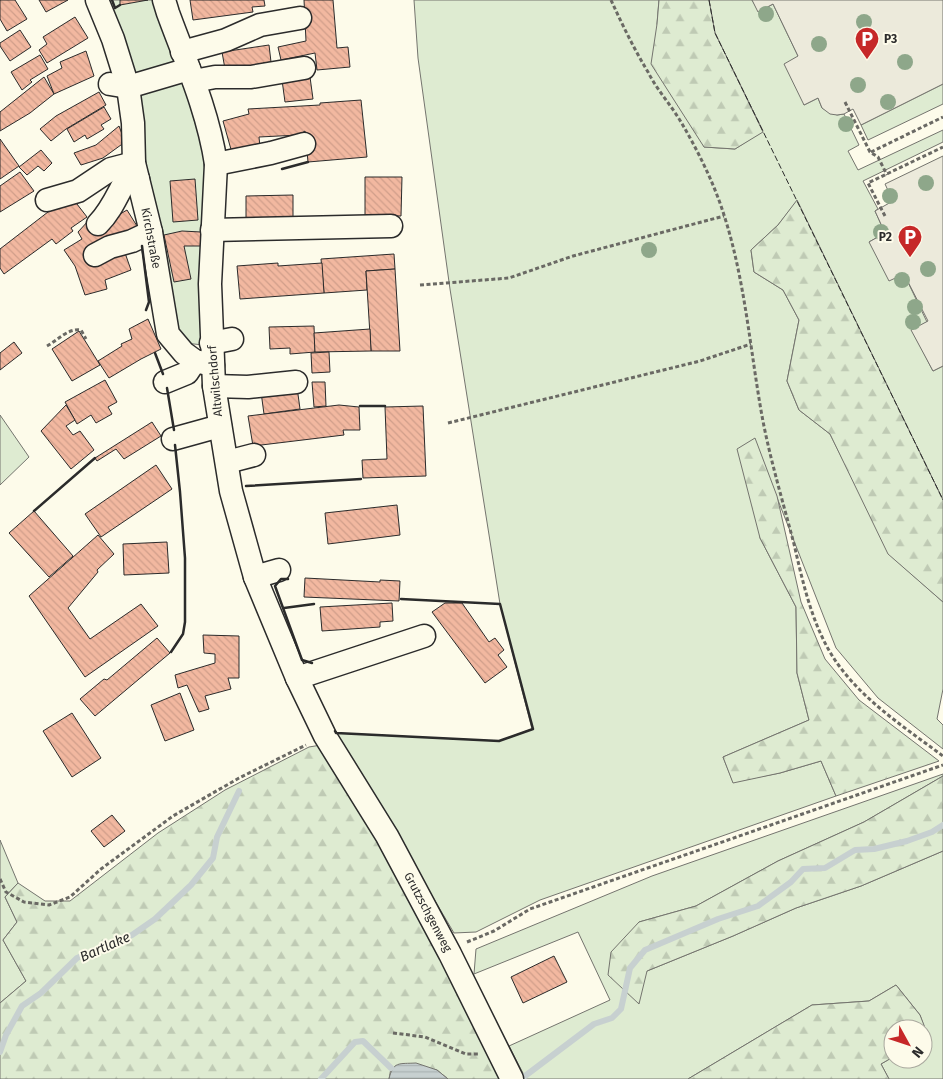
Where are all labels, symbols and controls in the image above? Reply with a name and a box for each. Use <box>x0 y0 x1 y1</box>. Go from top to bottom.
parking icon: P3 <box>854 26 880 60</box>
place label: P3 <box>884 32 897 46</box>
street label: Kirchstraße <box>138 206 164 270</box>
parking icon: P2 <box>897 224 923 258</box>
place label: P2 <box>879 230 892 244</box>
street label: Altwilschdorf <box>205 344 225 417</box>
street label: Grutzschgenweg <box>401 870 455 955</box>
water label: Bartlake <box>77 928 133 966</box>
north arrow <box>883 1019 933 1069</box>
text: N <box>908 1043 927 1061</box>

